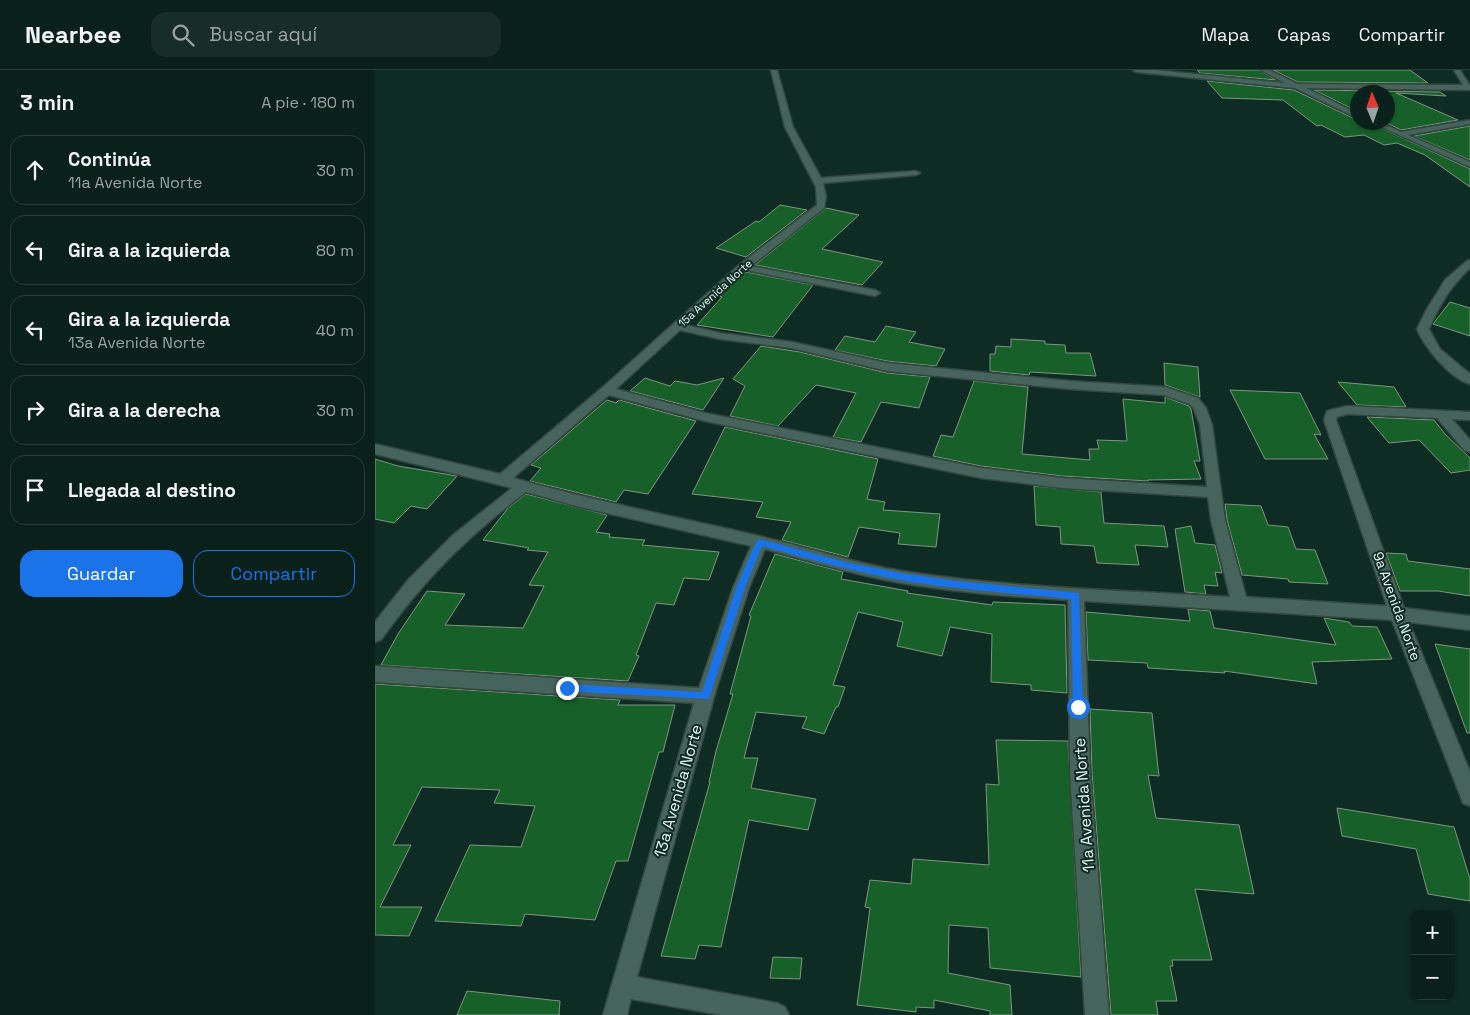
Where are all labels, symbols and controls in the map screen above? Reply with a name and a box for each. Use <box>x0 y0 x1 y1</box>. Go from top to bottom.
search box <box>151 12 501 57</box>
text: Nearbee <box>25 19 121 50</box>
icon: search <box>169 21 197 49</box>
text: Buscar aquí <box>209 22 317 47</box>
text: Mapa <box>1201 23 1249 46</box>
text: Capas <box>1277 23 1331 46</box>
text: Compartir <box>1359 23 1445 46</box>
north arrow <box>1350 85 1395 130</box>
text: 3 min <box>20 89 75 116</box>
text: A pie · 180 m <box>261 92 355 113</box>
text: Continúa <box>68 147 151 172</box>
icon: ahead <box>21 156 49 184</box>
text: 30 m <box>316 160 354 181</box>
text: 11a Avenida Norte <box>68 172 202 193</box>
icon: left <box>21 236 49 264</box>
text: Gira a la izquierda <box>68 238 230 263</box>
text: 80 m <box>316 240 354 261</box>
street label: 15a Avenida Norte <box>675 256 755 330</box>
text: Gira a la izquierda <box>68 307 230 332</box>
icon: left <box>21 316 49 344</box>
text: 40 m <box>316 320 354 341</box>
text: 13a Avenida Norte <box>68 332 205 353</box>
icon: right <box>21 396 49 424</box>
text: Gira a la derecha <box>68 398 220 423</box>
text: 30 m <box>316 400 354 421</box>
icon: arrive <box>21 476 49 504</box>
text: Llegada al destino <box>68 478 236 503</box>
street label: 9a Avenida Norte <box>1369 549 1425 663</box>
button: Guardar <box>20 550 183 597</box>
button: Compartir <box>193 550 355 597</box>
route end <box>556 677 579 700</box>
route start <box>1067 696 1090 719</box>
street label: 13a Avenida Norte <box>649 722 707 860</box>
street label: 11a Avenida Norte <box>1069 737 1099 873</box>
map controls <box>1410 910 1455 1000</box>
button: + <box>1410 910 1455 955</box>
button: − <box>1410 955 1455 1000</box>

